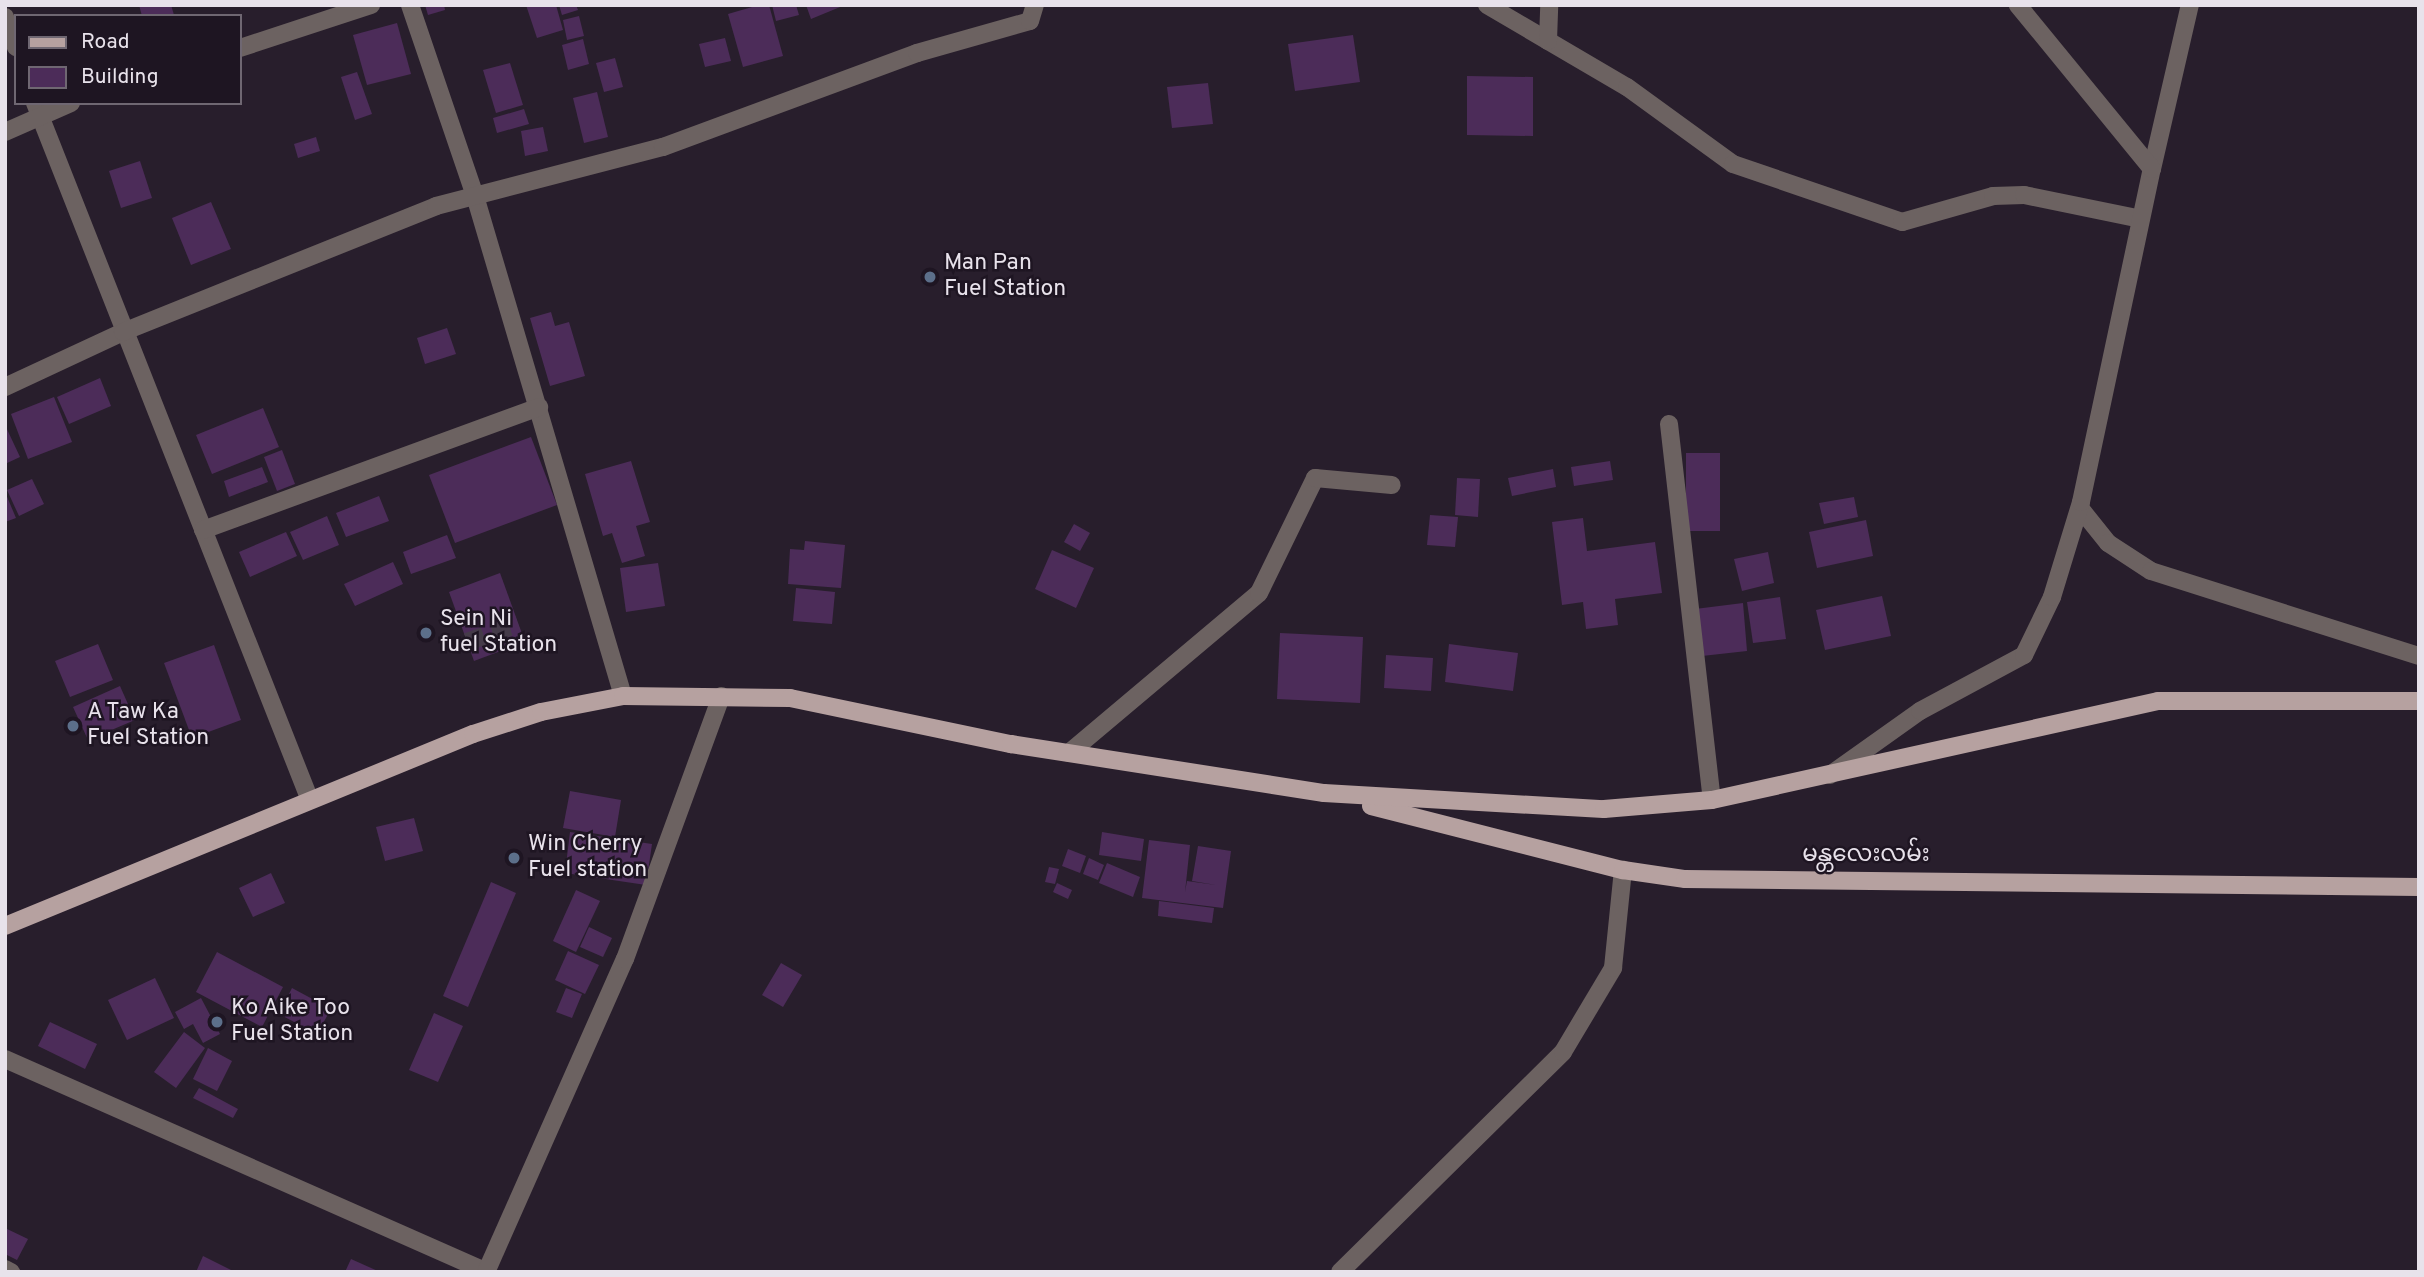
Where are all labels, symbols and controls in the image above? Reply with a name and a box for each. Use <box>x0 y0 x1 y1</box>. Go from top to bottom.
legend <box>14 14 242 105</box>
text: Road <box>81 29 130 56</box>
text: Building <box>81 64 159 91</box>
place label: Man Pan Fuel Station <box>944 250 1066 304</box>
marker: Man Pan Fuel Station <box>922 269 938 285</box>
place label: Sein Ni fuel Station <box>440 606 557 660</box>
marker: Sein Ni fuel Station <box>418 625 434 641</box>
place label: A Taw Ka Fuel Station <box>87 699 209 753</box>
marker: A Taw Ka Fuel Station <box>65 718 81 734</box>
place label: Win Cherry Fuel station <box>528 831 647 885</box>
street label: မန္တလေးလမ်း <box>1802 842 1930 870</box>
marker: Win Cherry Fuel station <box>506 850 522 866</box>
place label: Ko Aike Too Fuel Station <box>231 995 353 1049</box>
marker: Ko Aike Too Fuel Station <box>209 1014 225 1030</box>

